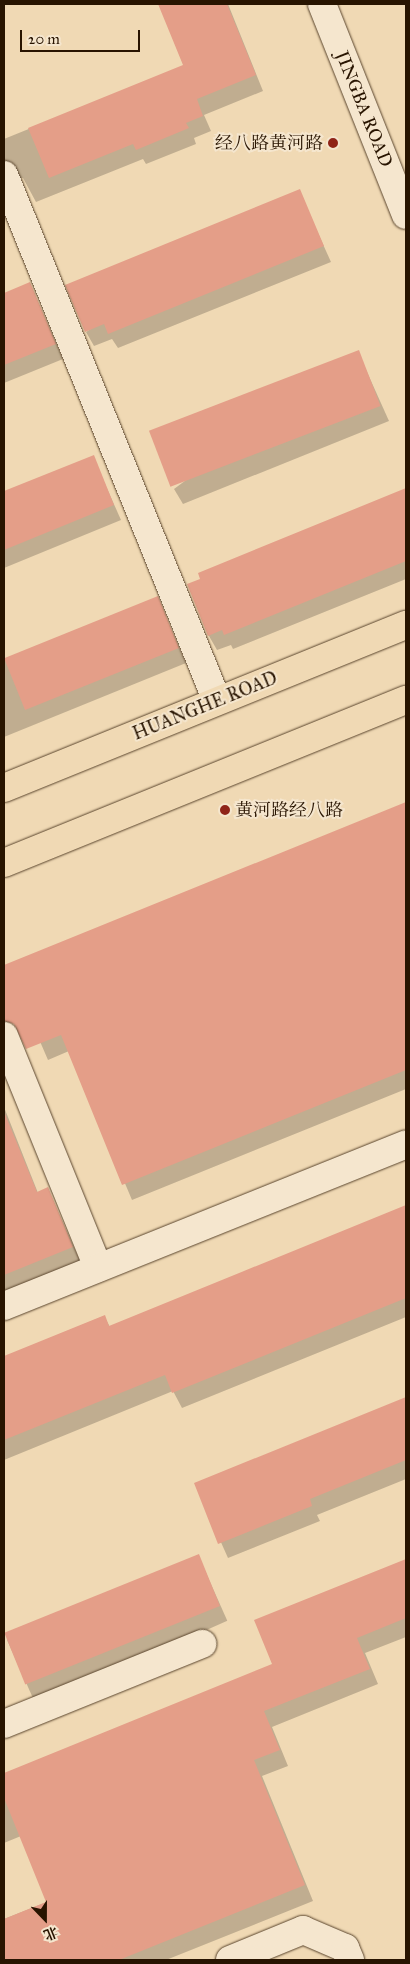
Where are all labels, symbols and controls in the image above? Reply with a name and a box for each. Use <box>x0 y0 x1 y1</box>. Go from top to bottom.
scale bar <box>22 20 142 52</box>
text: 20 m <box>28 30 60 48</box>
street label: JINGBA ROAD <box>331 48 397 170</box>
place label: 经八路黄河路 <box>215 132 323 154</box>
marker: 经八路黄河路 <box>327 137 339 149</box>
street label: HUANGHE ROAD <box>130 667 280 745</box>
place label: 黄河路经八路 <box>235 799 343 821</box>
marker: 黄河路经八路 <box>219 804 231 816</box>
north arrow <box>20 1894 70 1944</box>
text: 北 <box>41 1923 60 1944</box>

